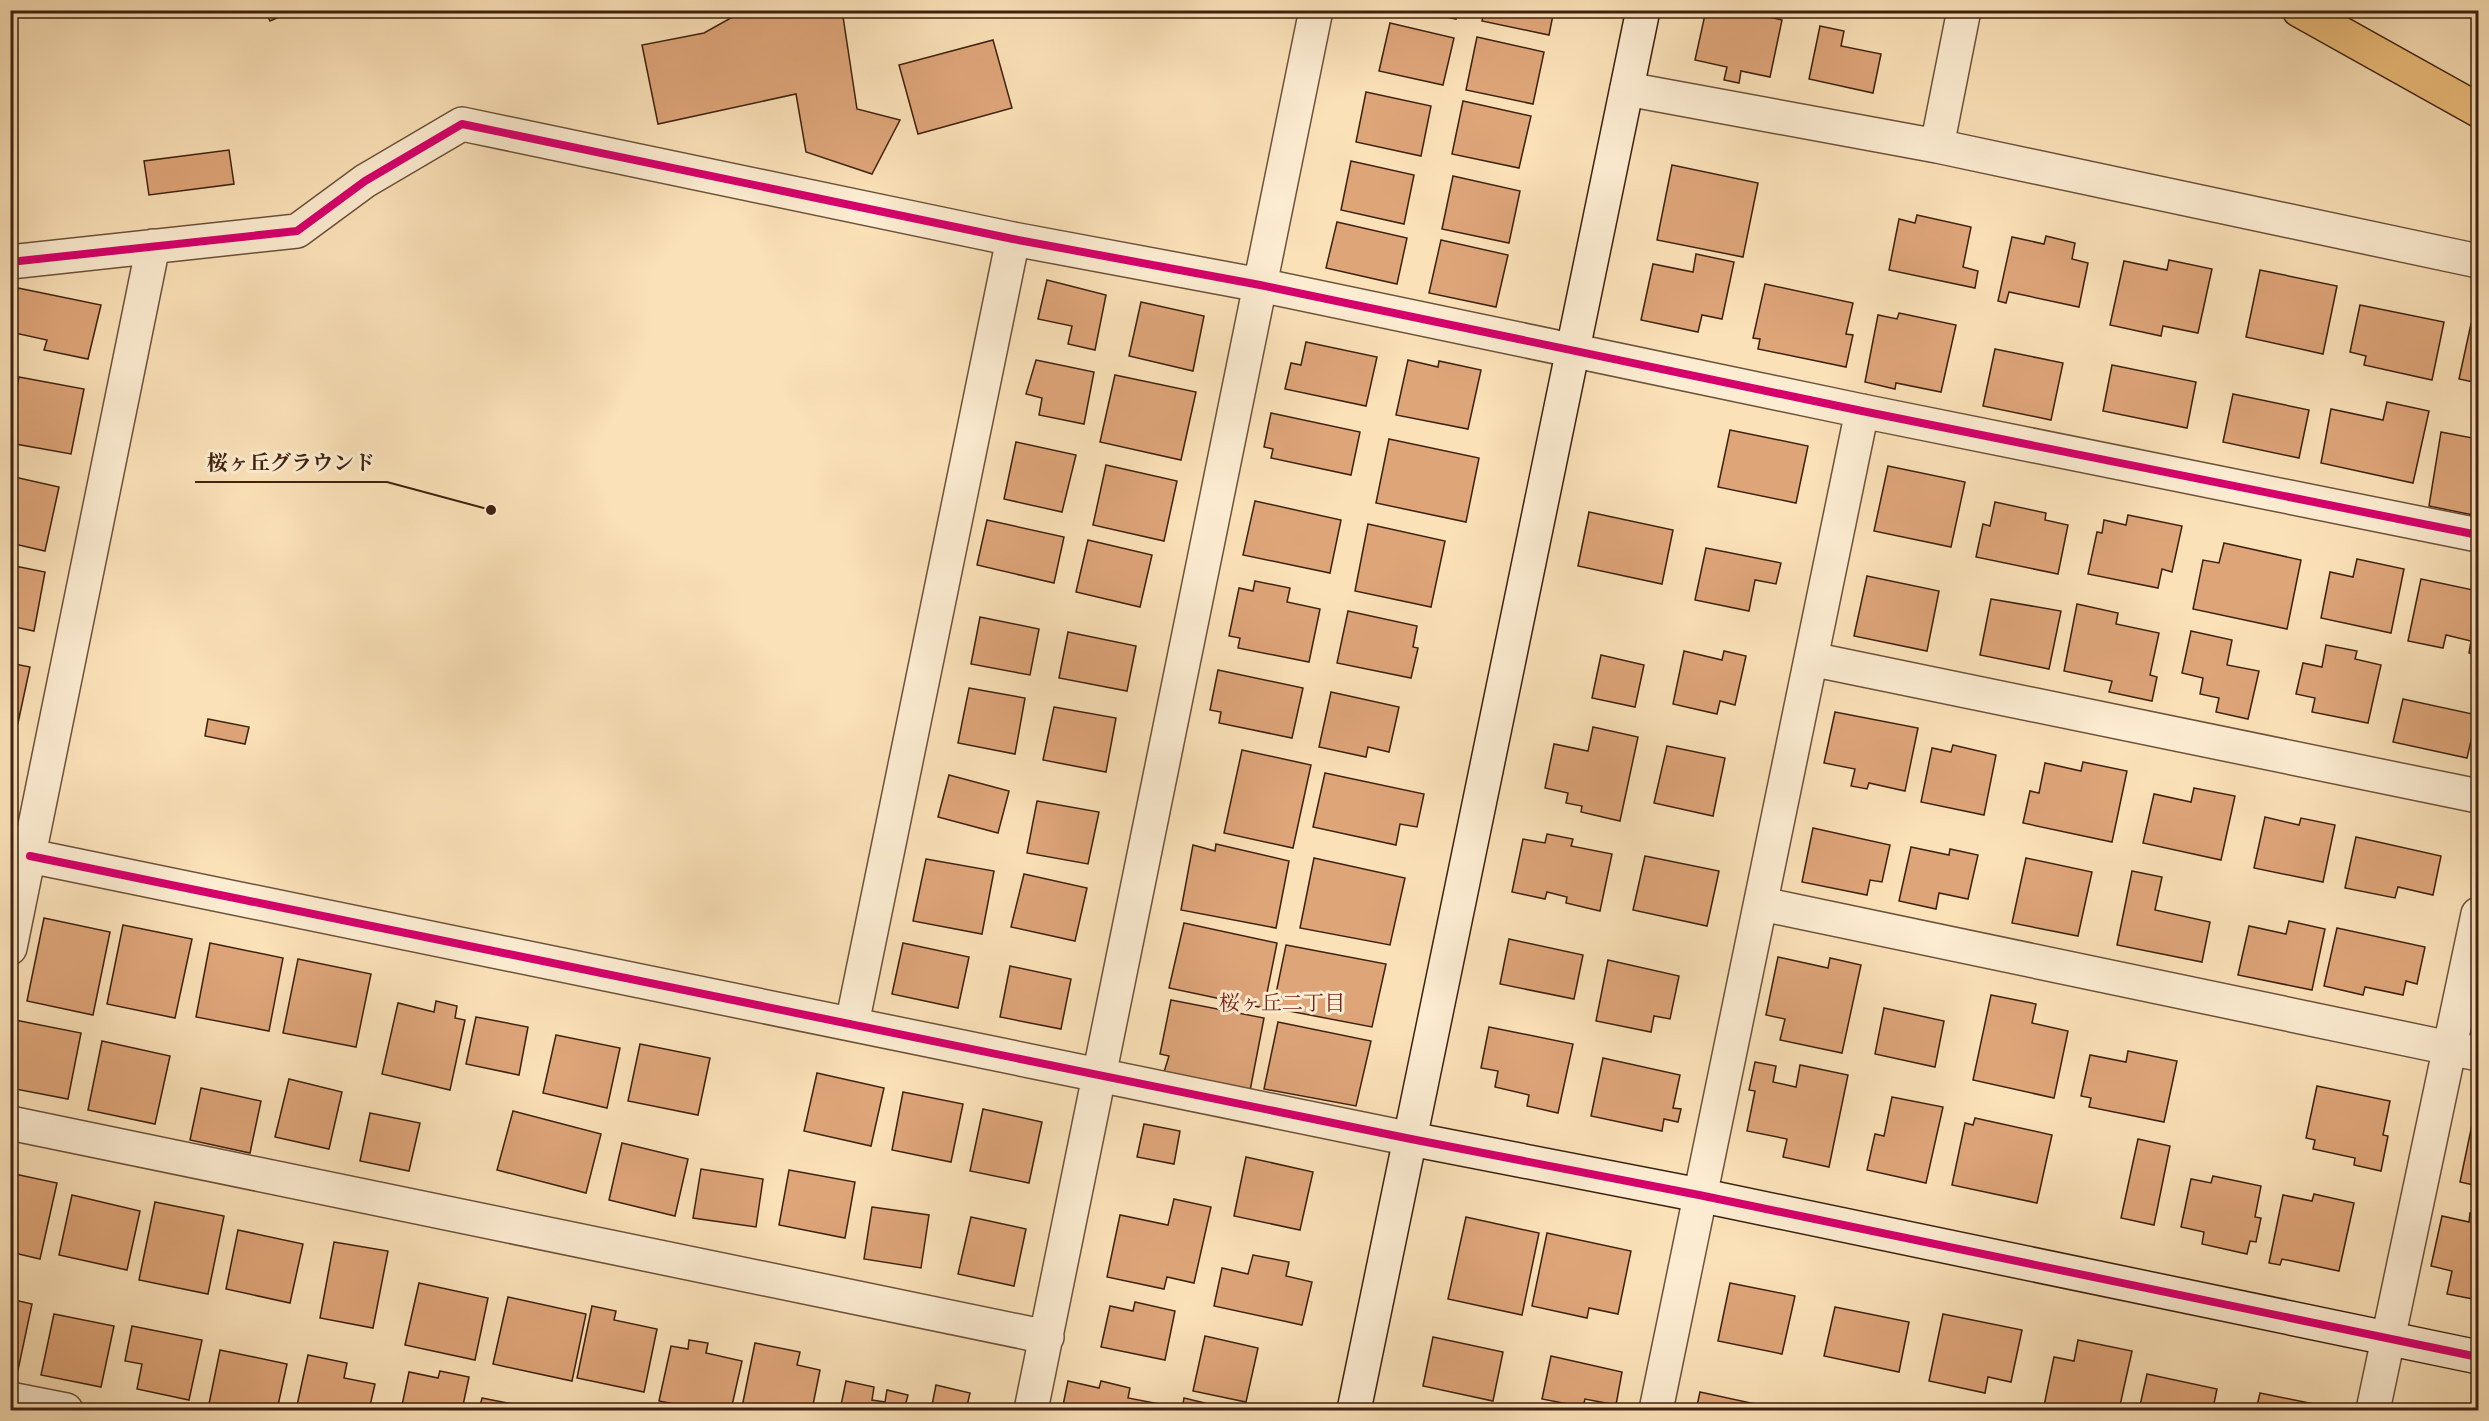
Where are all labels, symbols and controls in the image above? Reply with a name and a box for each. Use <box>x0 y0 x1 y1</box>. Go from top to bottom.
callout: 桜ヶ丘グラウンド <box>195 443 387 482</box>
text: 桜ヶ丘グラウンド <box>207 451 375 475</box>
district label: 桜ヶ丘二丁目 <box>1219 991 1345 1015</box>

